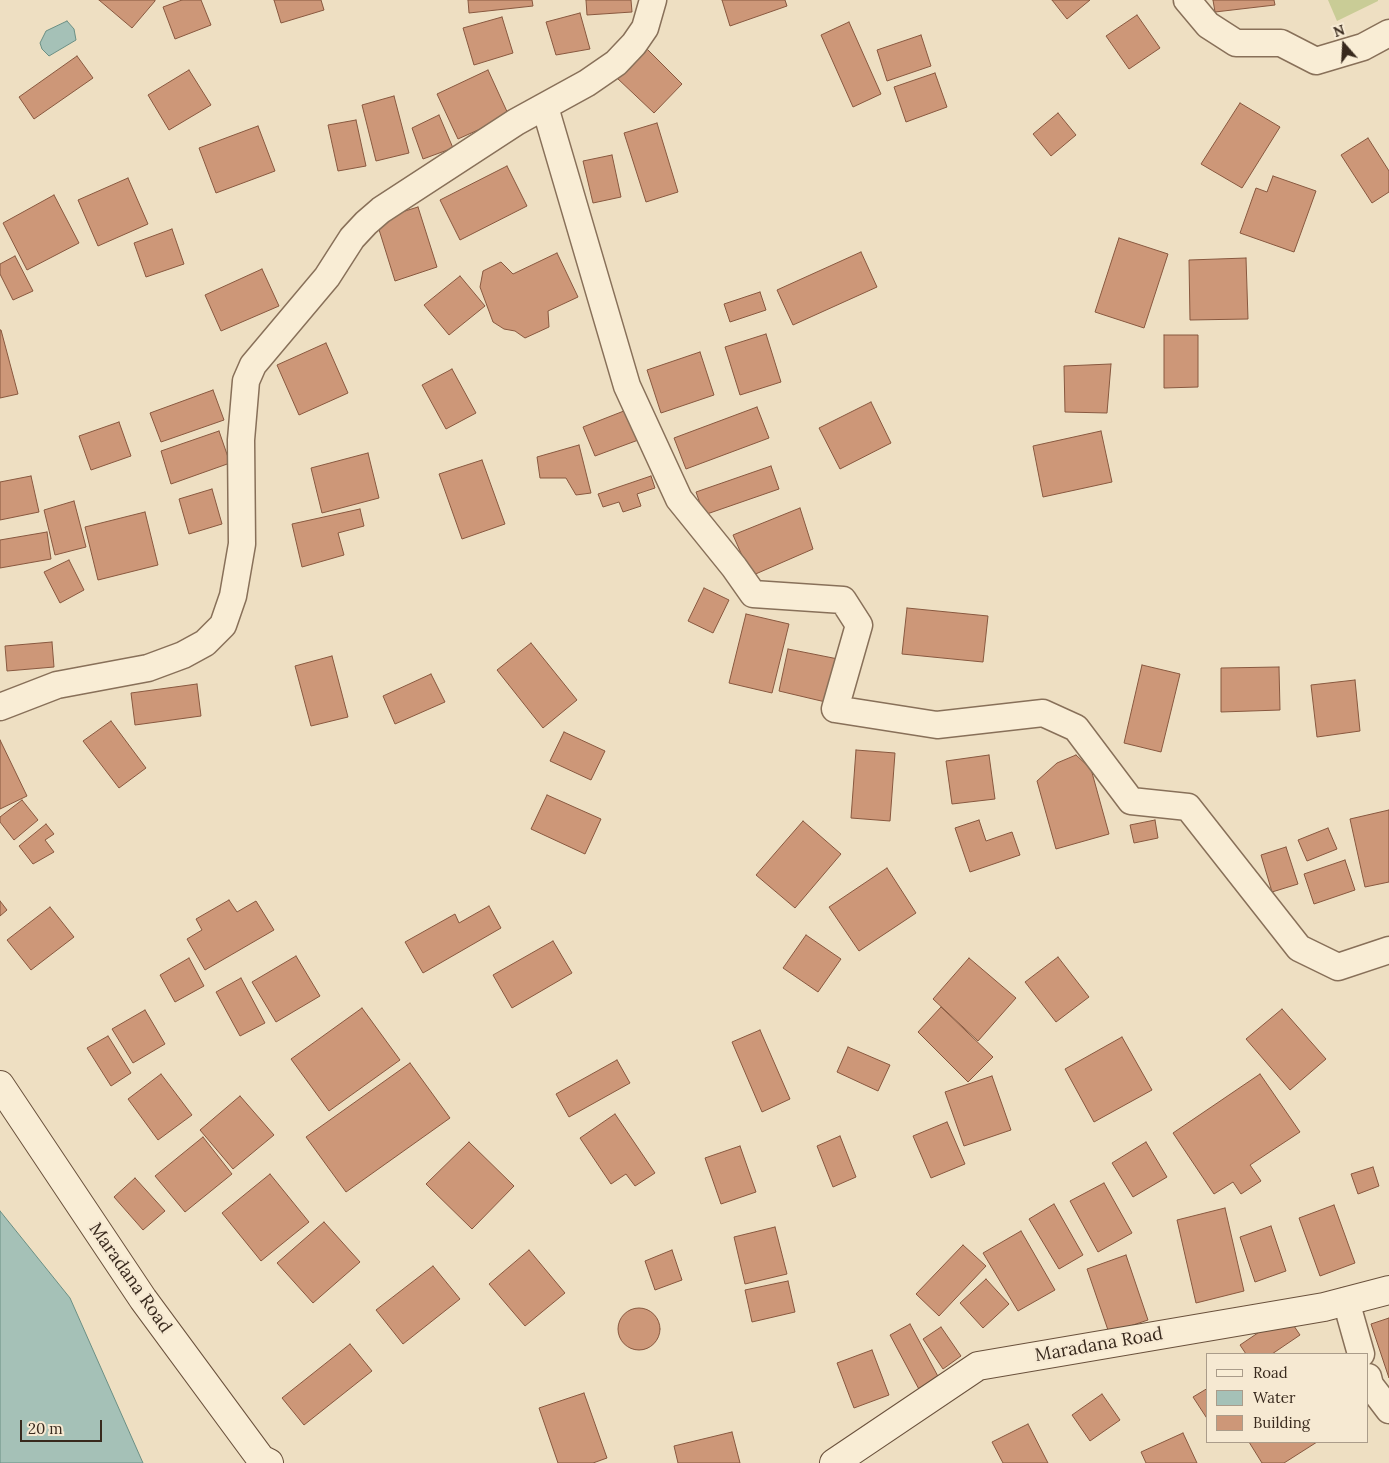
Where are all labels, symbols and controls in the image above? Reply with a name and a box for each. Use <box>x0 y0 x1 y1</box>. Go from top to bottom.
north arrow <box>1319 20 1369 70</box>
text: N <box>1331 21 1347 41</box>
street label: Maradana Road <box>84 1219 176 1337</box>
street label: Maradana Road <box>1033 1323 1165 1367</box>
legend <box>1206 1353 1369 1443</box>
text: Road <box>1253 1363 1288 1382</box>
text: Water <box>1253 1388 1295 1407</box>
scale bar <box>22 1410 105 1442</box>
text: Building <box>1253 1413 1310 1432</box>
text: 20 m <box>28 1419 63 1438</box>

